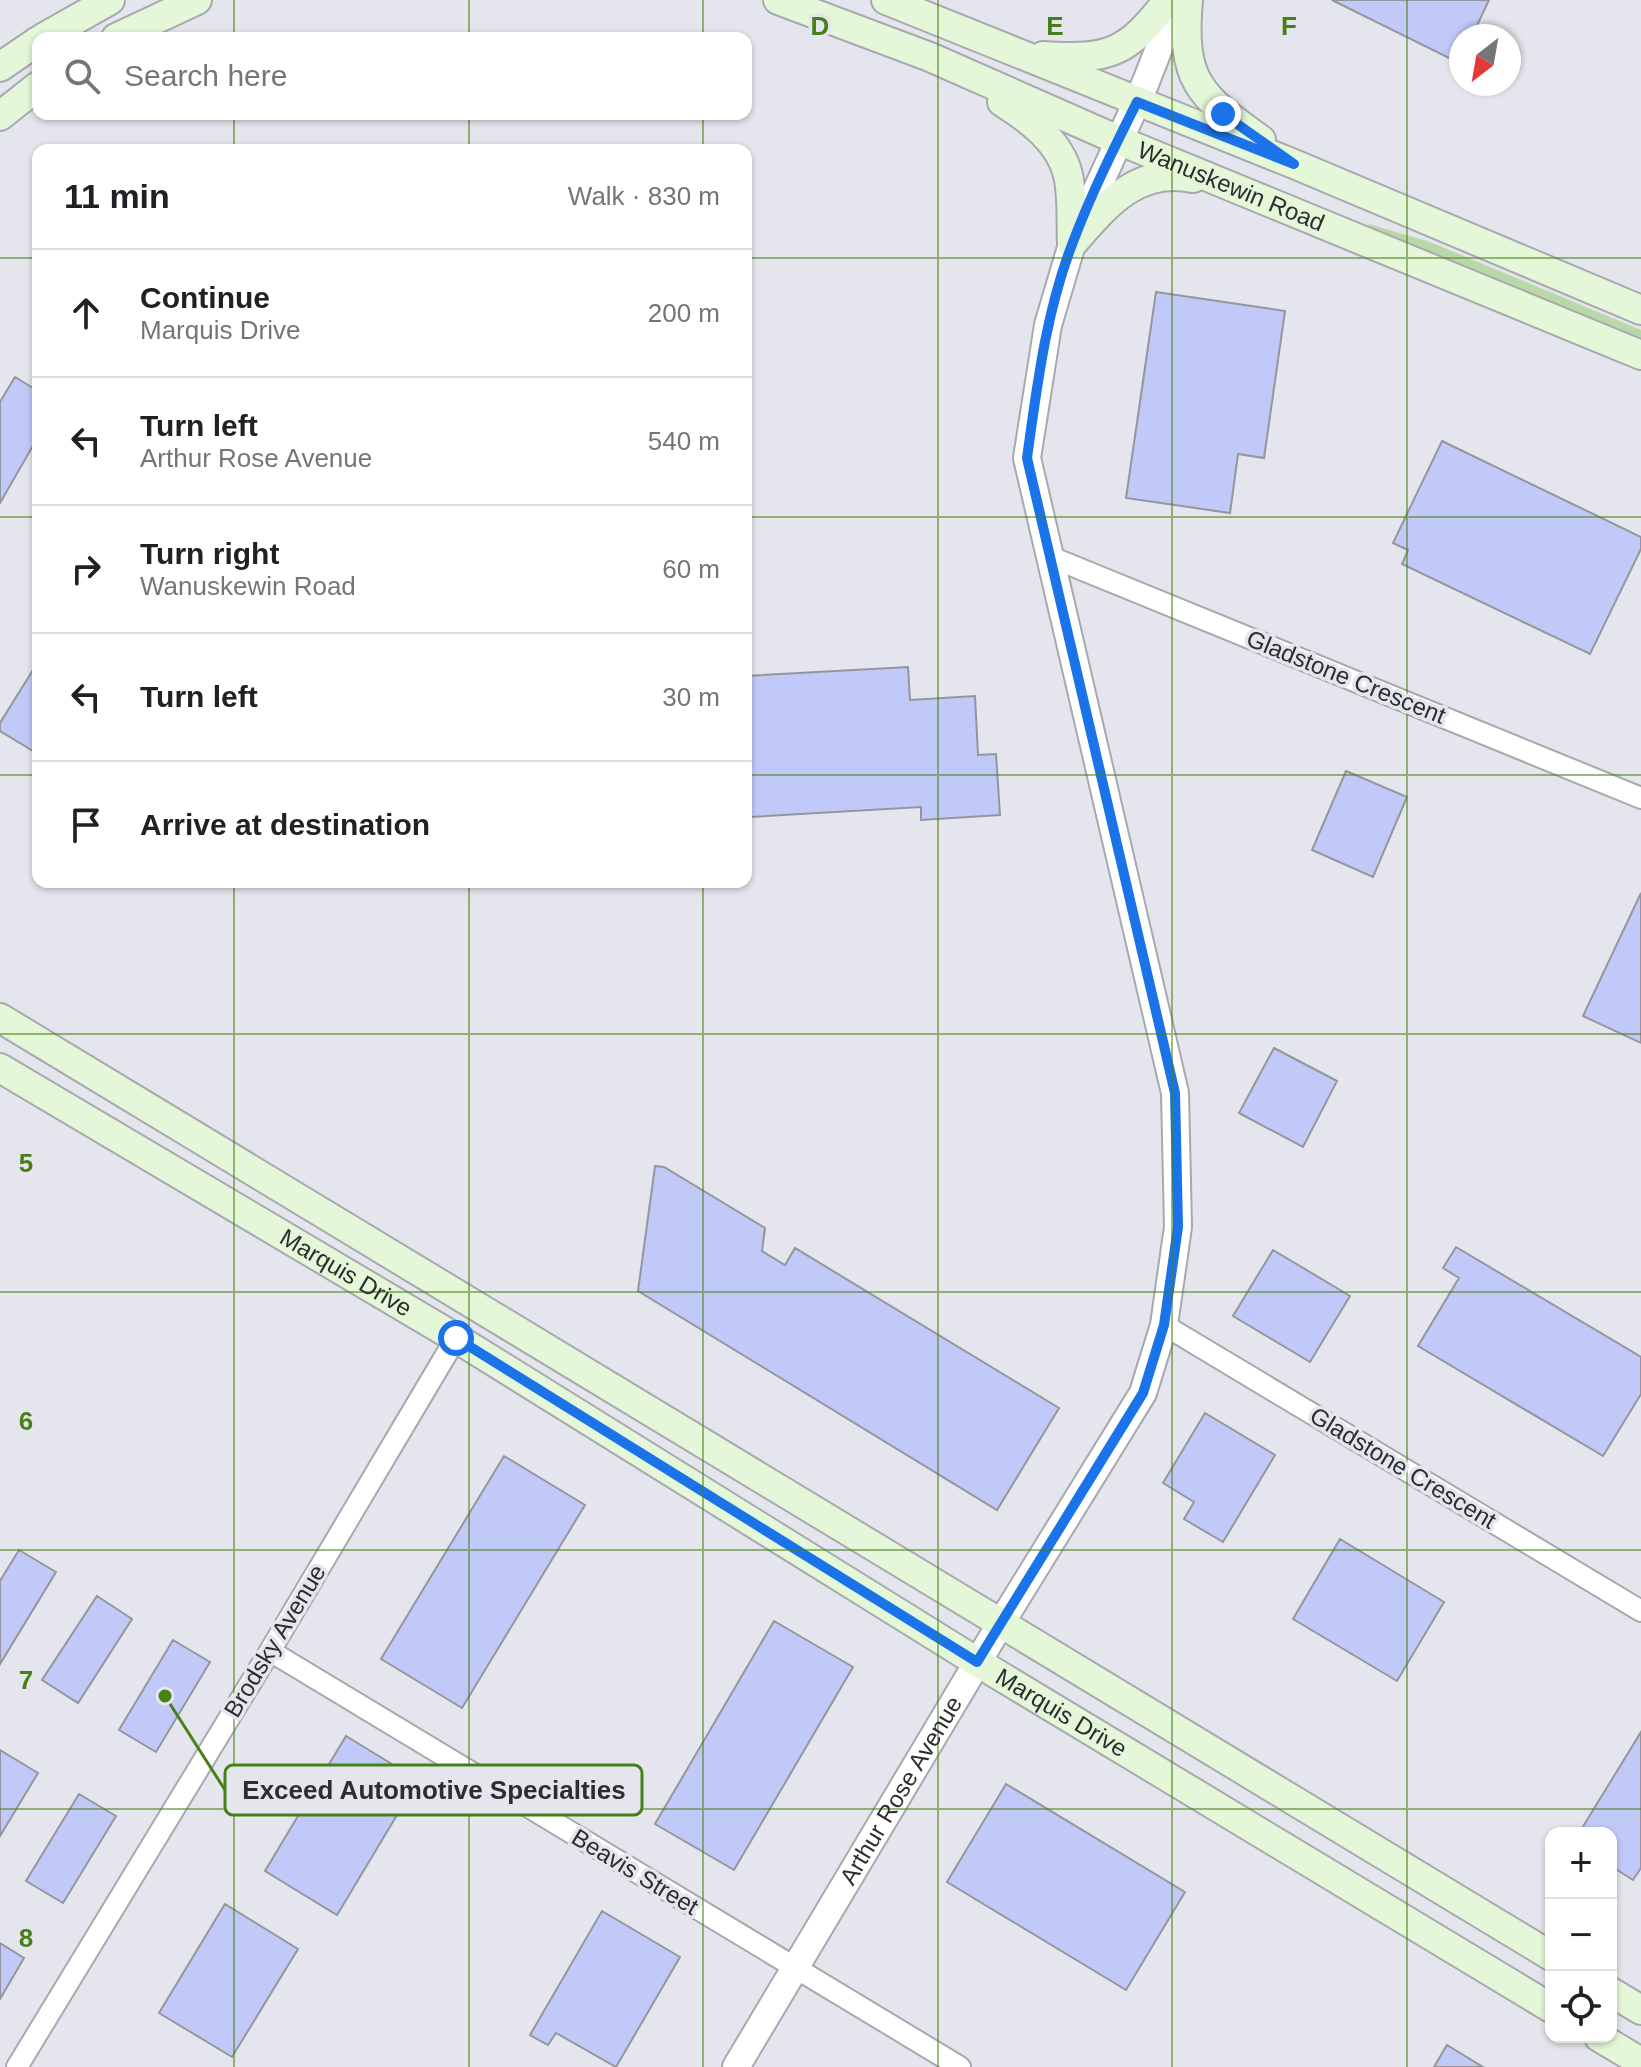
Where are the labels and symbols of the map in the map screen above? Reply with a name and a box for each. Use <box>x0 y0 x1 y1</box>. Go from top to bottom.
text: D <box>811 11 829 41</box>
text: E <box>1046 11 1064 41</box>
text: F <box>1281 11 1297 41</box>
north arrow <box>1449 24 1521 96</box>
route end <box>1205 96 1241 132</box>
street label: Wanuskewin Road <box>1134 136 1328 236</box>
street label: Gladstone Crescent <box>1243 624 1450 729</box>
text: 5 <box>19 1148 33 1178</box>
street label: Marquis Drive <box>276 1223 417 1322</box>
route start <box>438 1320 474 1356</box>
street label: Gladstone Crescent <box>1305 1401 1501 1534</box>
text: 6 <box>19 1406 33 1436</box>
street label: Brodsky Avenue <box>218 1560 331 1722</box>
street label: Marquis Drive <box>991 1663 1132 1762</box>
text: 7 <box>19 1665 33 1695</box>
street label: Arthur Rose Avenue <box>834 1691 967 1889</box>
callout: Exceed Automotive Specialties <box>225 1765 642 1815</box>
text: Exceed Automotive Specialties <box>242 1775 626 1805</box>
street label: Beavis Street <box>567 1823 704 1920</box>
text: 8 <box>19 1923 33 1953</box>

